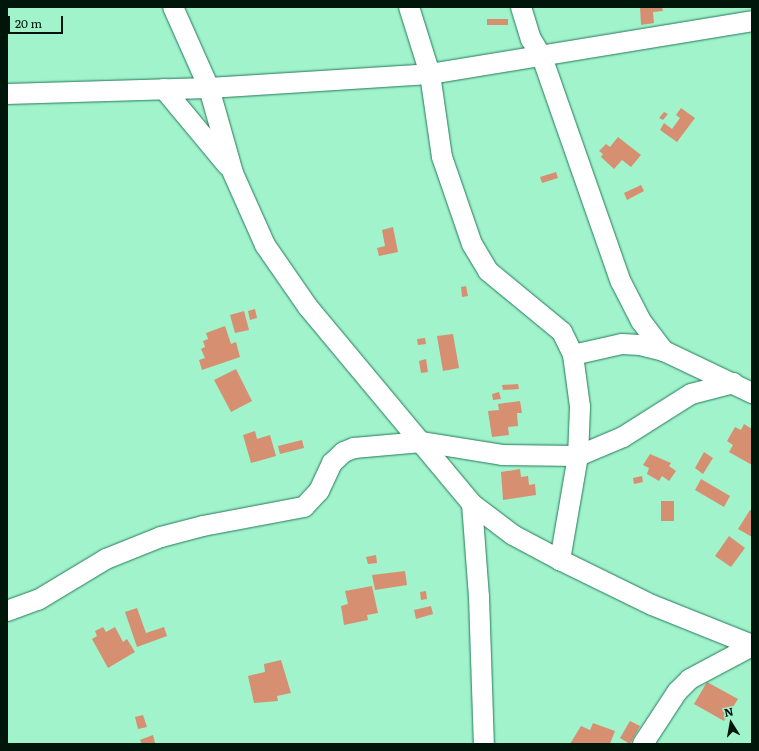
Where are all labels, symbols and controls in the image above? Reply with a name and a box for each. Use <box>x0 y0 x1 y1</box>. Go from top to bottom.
scale bar <box>10 8 65 34</box>
text: 20 m <box>15 14 42 32</box>
text: N <box>723 702 735 720</box>
north arrow <box>711 703 751 743</box>

